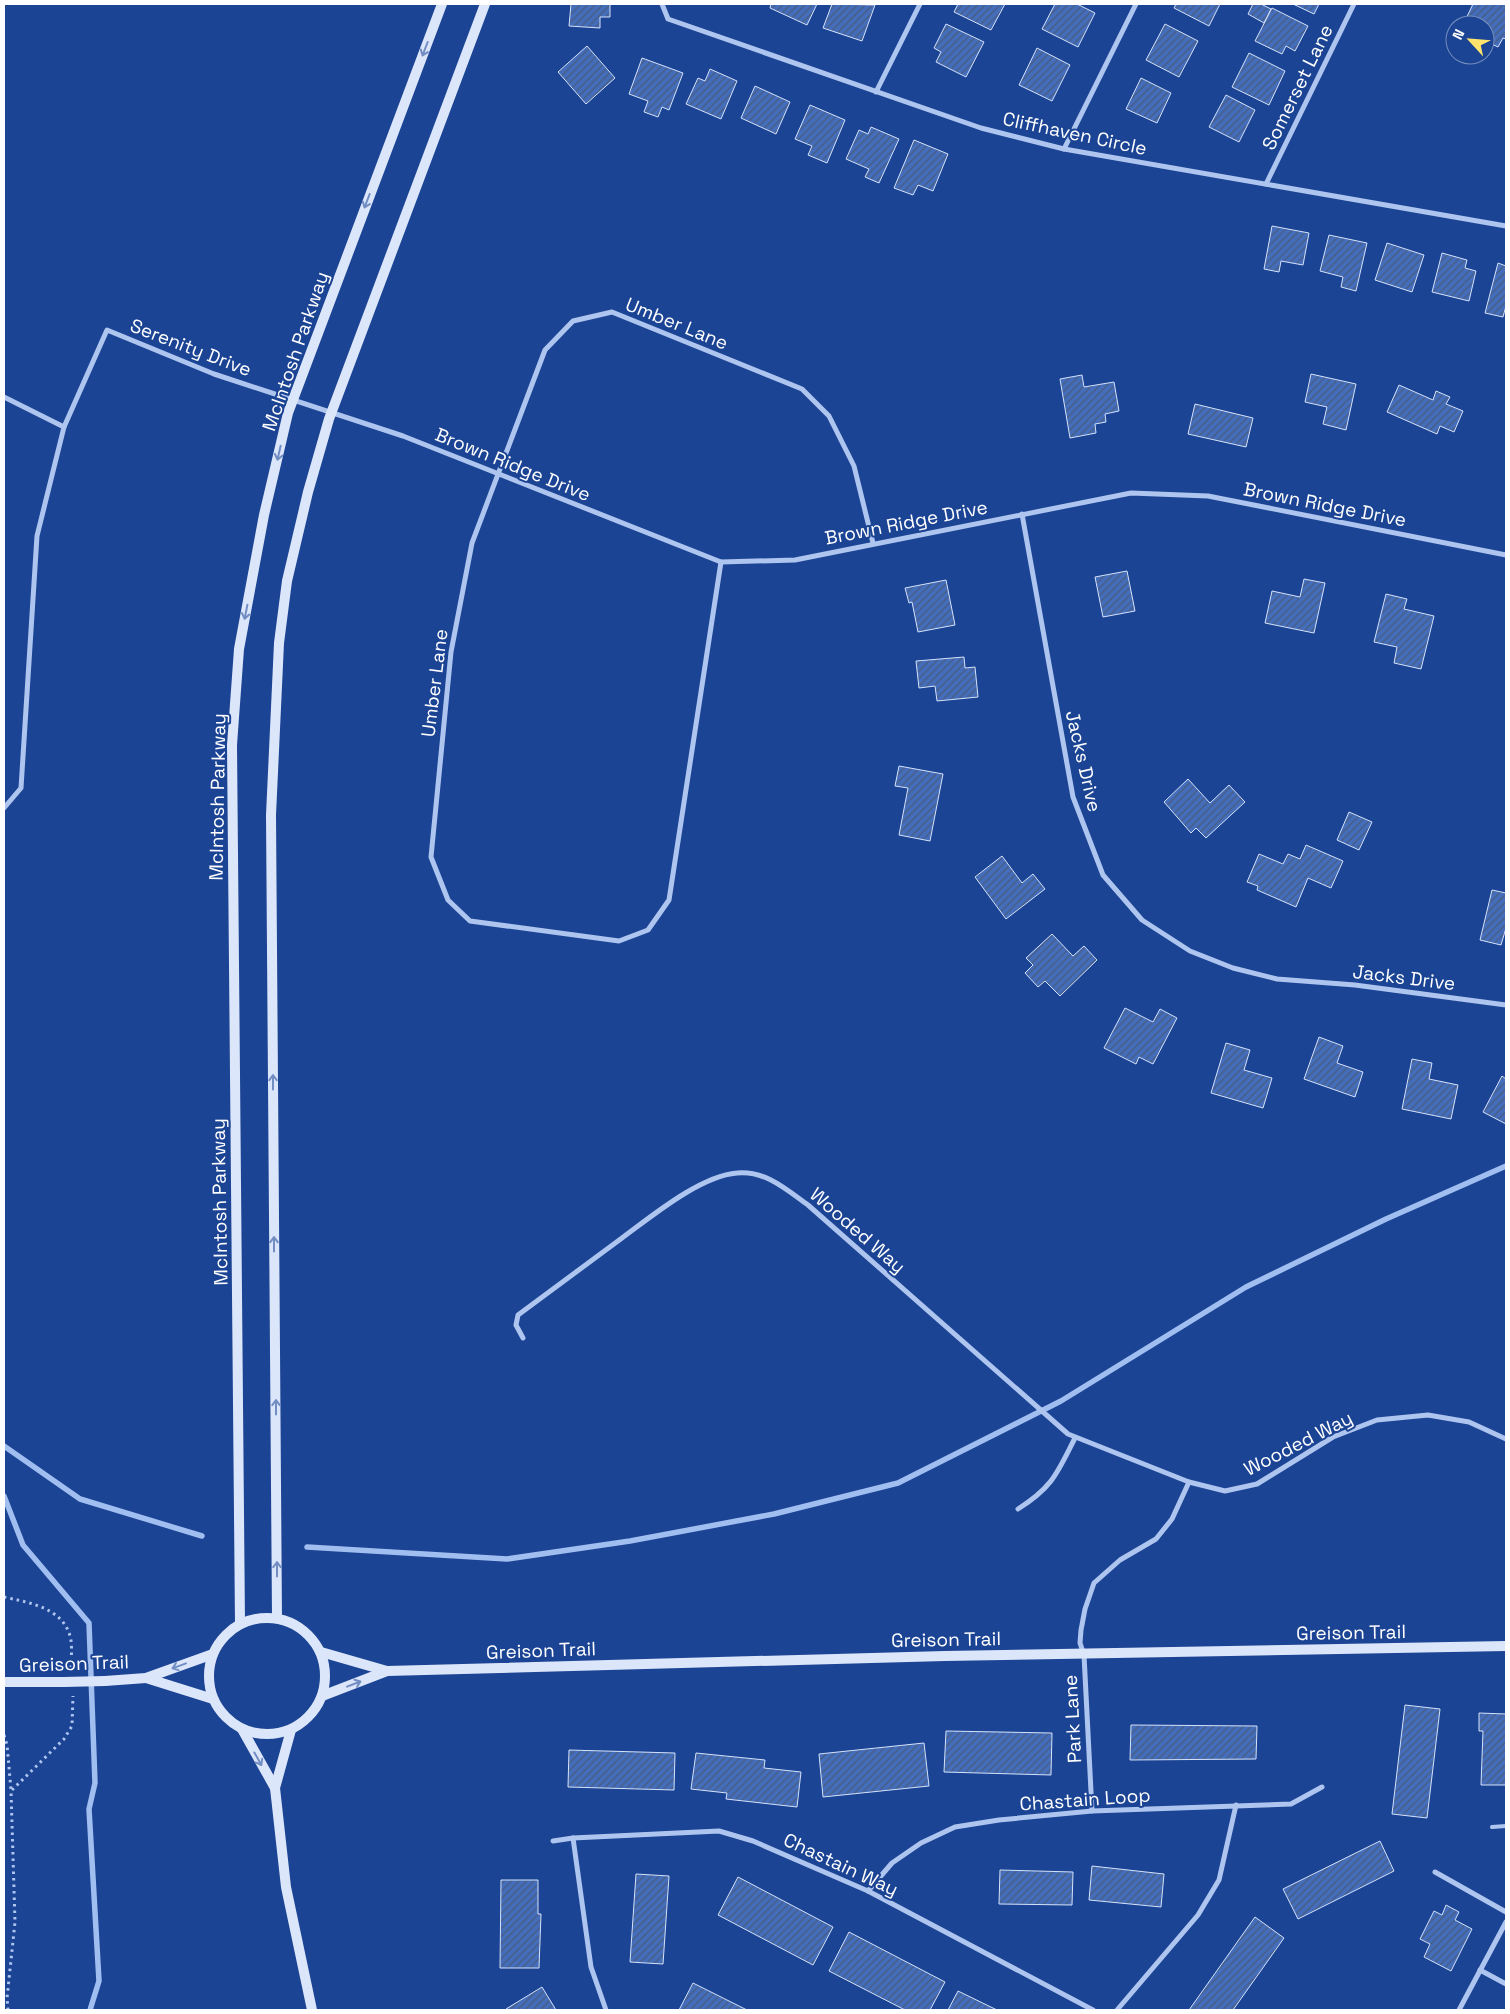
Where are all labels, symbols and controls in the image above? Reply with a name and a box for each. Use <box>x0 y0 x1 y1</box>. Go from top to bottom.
north arrow <box>1445 15 1495 65</box>
street label: Somerset Lane <box>1256 20 1339 154</box>
text: N <box>1448 26 1468 42</box>
one-way arrow <box>420 41 429 56</box>
street label: Cliffhaven Circle <box>1001 106 1149 161</box>
one-way arrow <box>362 193 371 208</box>
street label: McIntosh Parkway <box>256 268 335 434</box>
street label: Umber Lane <box>622 292 732 355</box>
street label: Serenity Drive <box>127 313 255 382</box>
street label: Brown Ridge Drive <box>431 422 594 507</box>
one-way arrow <box>274 445 283 461</box>
street label: Brown Ridge Drive <box>1241 476 1408 533</box>
street label: Brown Ridge Drive <box>823 494 990 551</box>
one-way arrow <box>241 604 250 620</box>
street label: Umber Lane <box>415 628 454 739</box>
street label: Jacks Drive <box>1060 708 1107 814</box>
street label: McIntosh Parkway <box>204 713 231 881</box>
street label: Jacks Drive <box>1351 959 1457 996</box>
one-way arrow <box>268 1074 278 1090</box>
street label: McIntosh Parkway <box>206 1118 233 1286</box>
street label: Wooded Way <box>805 1182 911 1279</box>
one-way arrow <box>270 1237 279 1253</box>
one-way arrow <box>271 1399 281 1416</box>
street label: Wooded Way <box>1240 1405 1357 1482</box>
one-way arrow <box>272 1562 282 1578</box>
street label: Greison Trail <box>1296 1619 1406 1646</box>
street label: Greison Trail <box>891 1626 1001 1653</box>
street label: Greison Trail <box>486 1636 596 1665</box>
street label: Greison Trail <box>19 1649 129 1678</box>
one-way arrow <box>172 1662 187 1671</box>
street label: Park Lane <box>1058 1674 1087 1764</box>
one-way arrow <box>346 1679 362 1688</box>
one-way arrow <box>254 1751 264 1765</box>
street label: Chastain Loop <box>1019 1782 1151 1817</box>
street label: Chastain Way <box>779 1827 902 1902</box>

